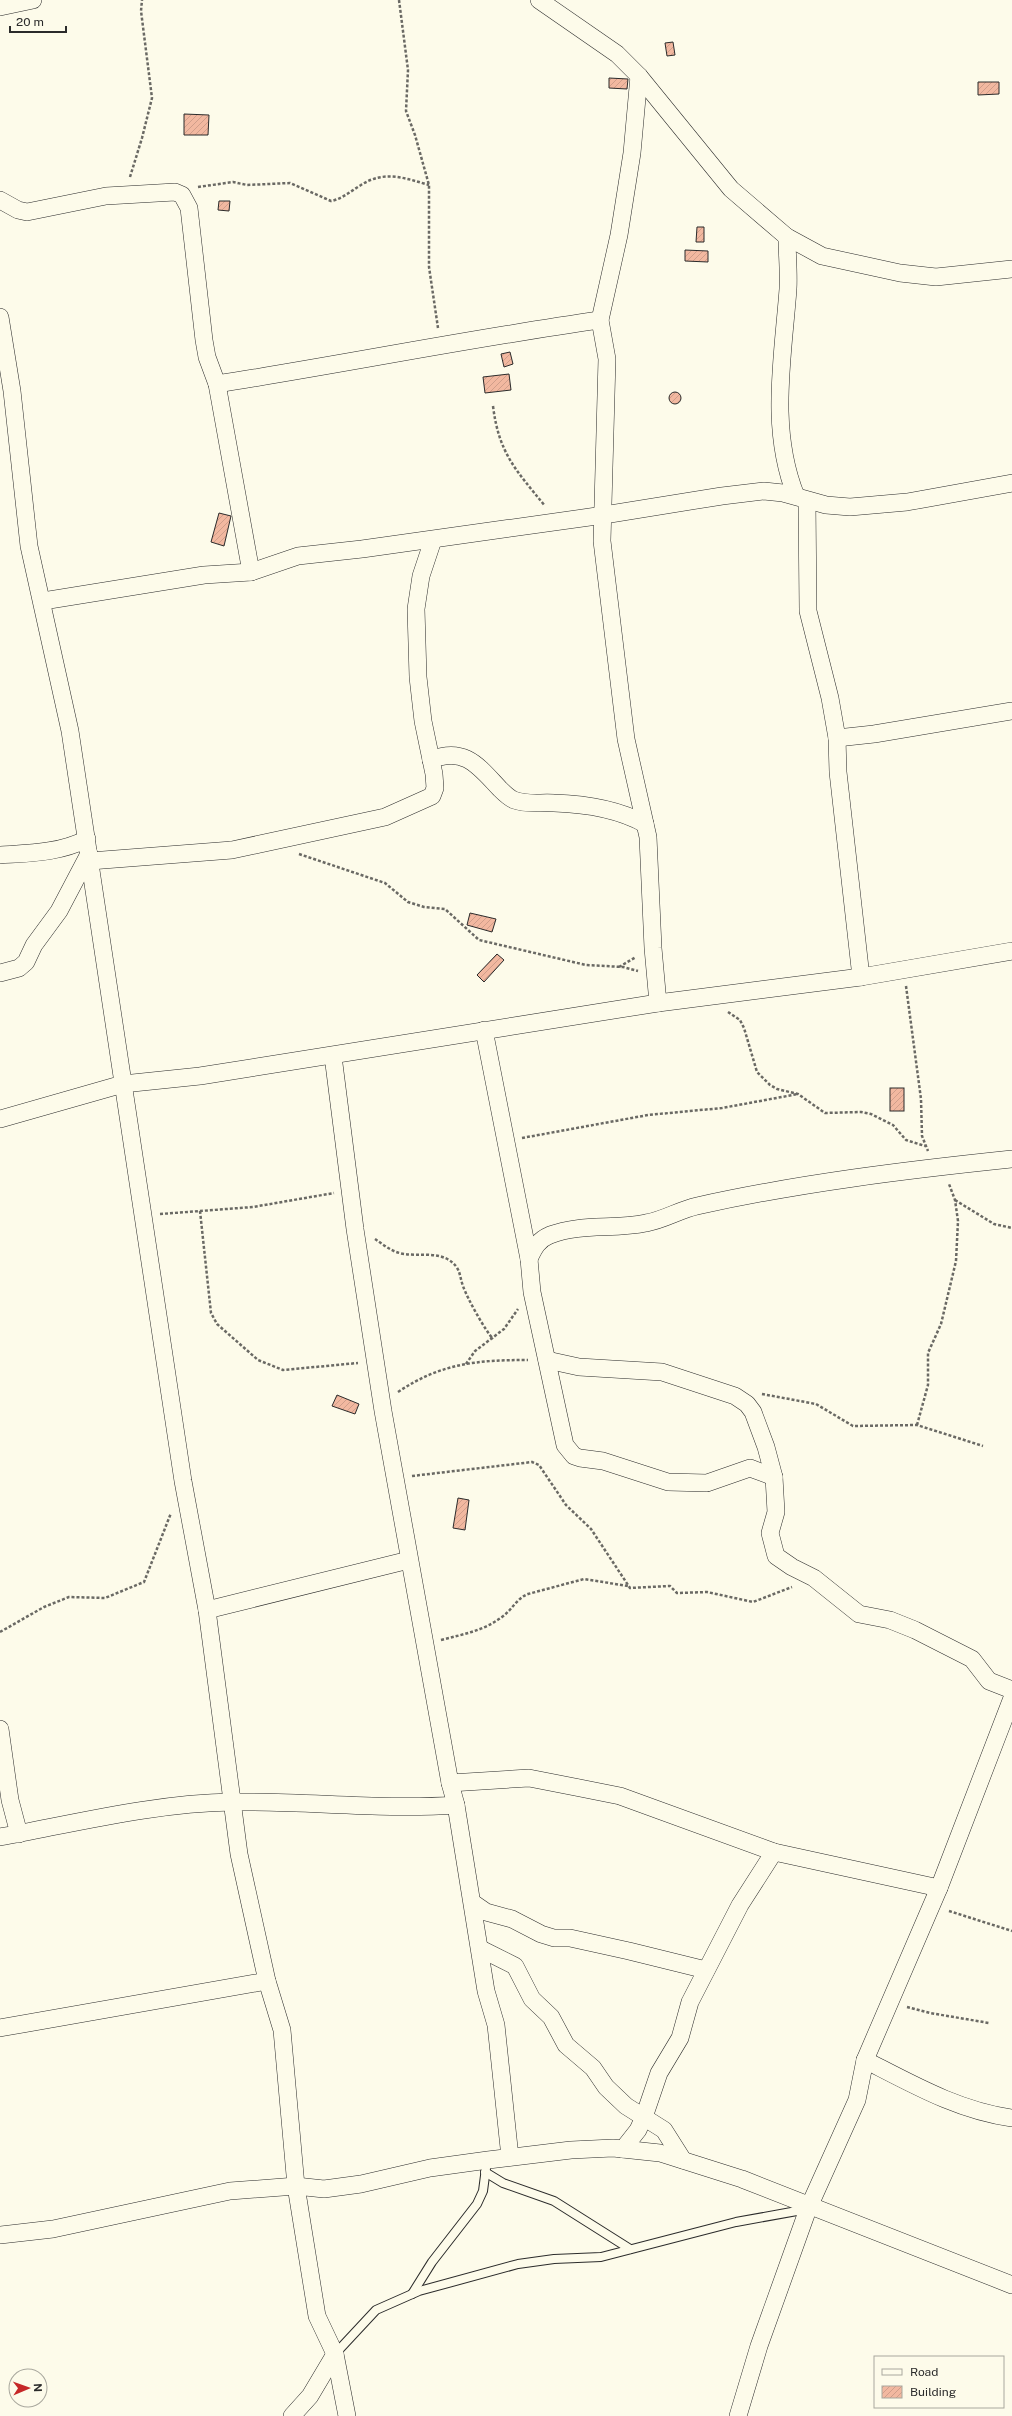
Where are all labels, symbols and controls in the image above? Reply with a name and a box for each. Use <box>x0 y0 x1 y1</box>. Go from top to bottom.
scale bar <box>10 8 66 34</box>
text: 20 m <box>16 15 44 29</box>
legend <box>874 2356 1004 2408</box>
text: Road <box>910 2365 938 2379</box>
north arrow <box>8 2368 48 2408</box>
text: N <box>32 2383 44 2392</box>
text: Building <box>910 2385 956 2399</box>

